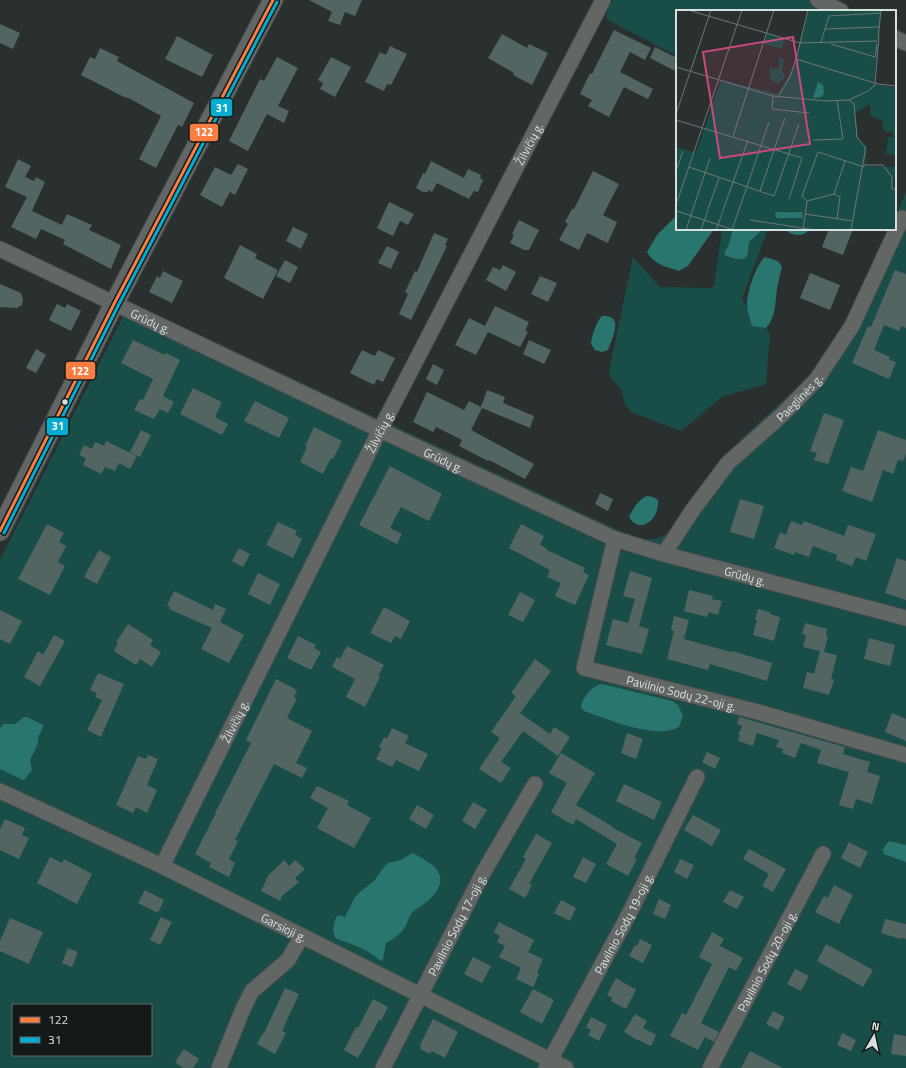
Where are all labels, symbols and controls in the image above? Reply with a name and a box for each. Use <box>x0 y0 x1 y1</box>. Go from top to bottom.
inset map <box>676 10 896 230</box>
line badge: 31 <box>210 98 233 117</box>
text: 31 <box>216 100 228 116</box>
street label: Žilvičių g. <box>509 119 547 168</box>
line badge: 122 <box>189 123 219 142</box>
text: 122 <box>195 124 213 140</box>
street label: Grūdų g. <box>128 303 174 338</box>
line badge: 122 <box>65 361 96 380</box>
text: 122 <box>71 363 89 379</box>
street label: Paeglinės g. <box>771 370 827 426</box>
unlabelled marker <box>60 397 70 407</box>
street label: Žilvičių g. <box>361 407 398 456</box>
line badge: 31 <box>46 417 69 436</box>
text: 31 <box>52 418 64 434</box>
street label: Grūdų g. <box>421 442 467 477</box>
street label: Grūdų g. <box>722 561 768 590</box>
street label: Pavilnio Sodų 22-oji g. <box>625 670 738 716</box>
street label: Žilvičių g. <box>216 696 253 746</box>
street label: Pavilnio Sodų 19-oji g. <box>589 869 658 978</box>
street label: Pavilnio Sodų 17-oji g. <box>422 870 491 979</box>
street label: Pavilnio Sodų 20-oji g. <box>732 907 801 1015</box>
street label: Garsioji g. <box>258 908 310 946</box>
legend <box>12 1004 152 1056</box>
text: 122 <box>48 1010 68 1029</box>
north arrow <box>854 1016 894 1056</box>
text: N <box>871 1018 881 1035</box>
text: 31 <box>48 1030 61 1049</box>

